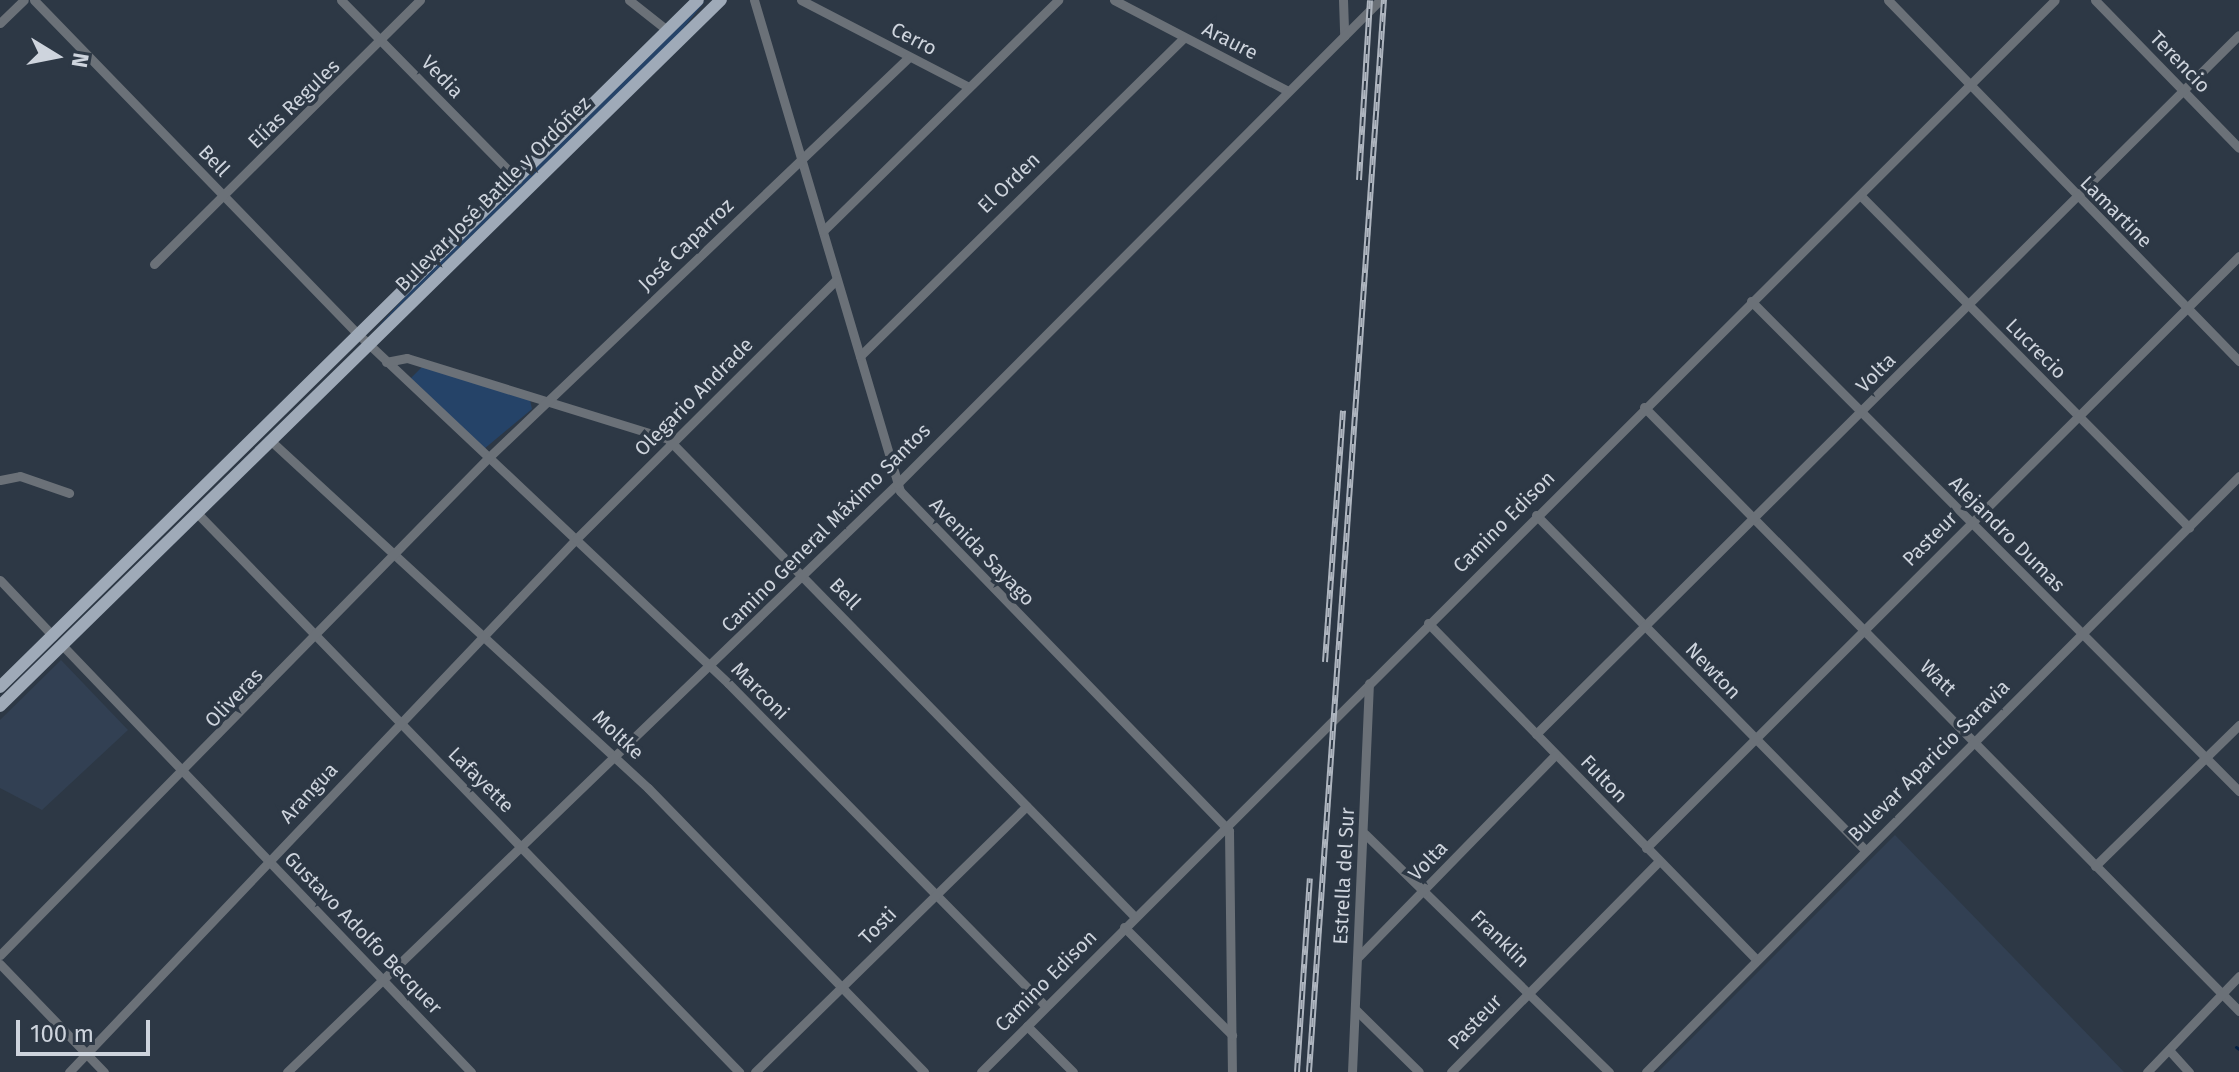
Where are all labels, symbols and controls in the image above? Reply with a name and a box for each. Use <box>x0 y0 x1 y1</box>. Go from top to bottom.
north arrow <box>16 16 96 96</box>
street label: Cerro <box>887 17 941 61</box>
street label: Araure <box>1198 17 1262 65</box>
street label: Terencio <box>2145 26 2215 98</box>
text: N <box>66 51 95 70</box>
street label: Vedia <box>416 51 468 103</box>
street label: Elías Regules <box>243 54 345 154</box>
street label: Bulevar José Batlle y Ordóñez <box>390 91 596 297</box>
street label: Bell <box>193 140 235 182</box>
street label: El Orden <box>973 148 1045 218</box>
street label: Lamartine <box>2075 171 2157 253</box>
street label: José Caparroz <box>633 194 739 296</box>
street label: Lucrecio <box>2001 314 2071 384</box>
street label: Olegario Andrade <box>630 333 758 461</box>
street label: Volta <box>1851 348 1901 398</box>
street label: Camino General Máximo Santos <box>717 419 935 637</box>
street label: Camino Edison <box>1448 466 1560 578</box>
street label: Alejandro Dumas <box>1944 471 2070 597</box>
street label: Avenida Sayago <box>924 493 1040 611</box>
street label: Pasteur <box>1898 507 1962 571</box>
street label: Bell <box>824 573 866 615</box>
street label: Newton <box>1680 638 1746 704</box>
street label: Watt <box>1915 655 1961 701</box>
street label: Marconi <box>726 657 794 725</box>
street label: Oliveras <box>200 663 268 733</box>
street label: Bulevar Aparicio Saravia <box>1843 675 2015 847</box>
street label: Moltke <box>587 705 649 765</box>
street label: Lafayette <box>443 742 519 818</box>
street label: Fulton <box>1576 750 1632 808</box>
street label: Arangua <box>275 758 343 828</box>
street label: Estrella del Sur <box>1328 807 1360 945</box>
street label: Volta <box>1403 836 1453 886</box>
street label: Gustavo Adolfo Becquer <box>279 847 447 1019</box>
street label: Tosti <box>854 902 902 950</box>
street label: Franklin <box>1466 905 1534 973</box>
street label: Camino Edison <box>990 925 1102 1037</box>
street label: Pasteur <box>1443 989 1507 1055</box>
scale bar <box>20 1004 154 1054</box>
text: 100 m <box>30 1020 94 1048</box>

